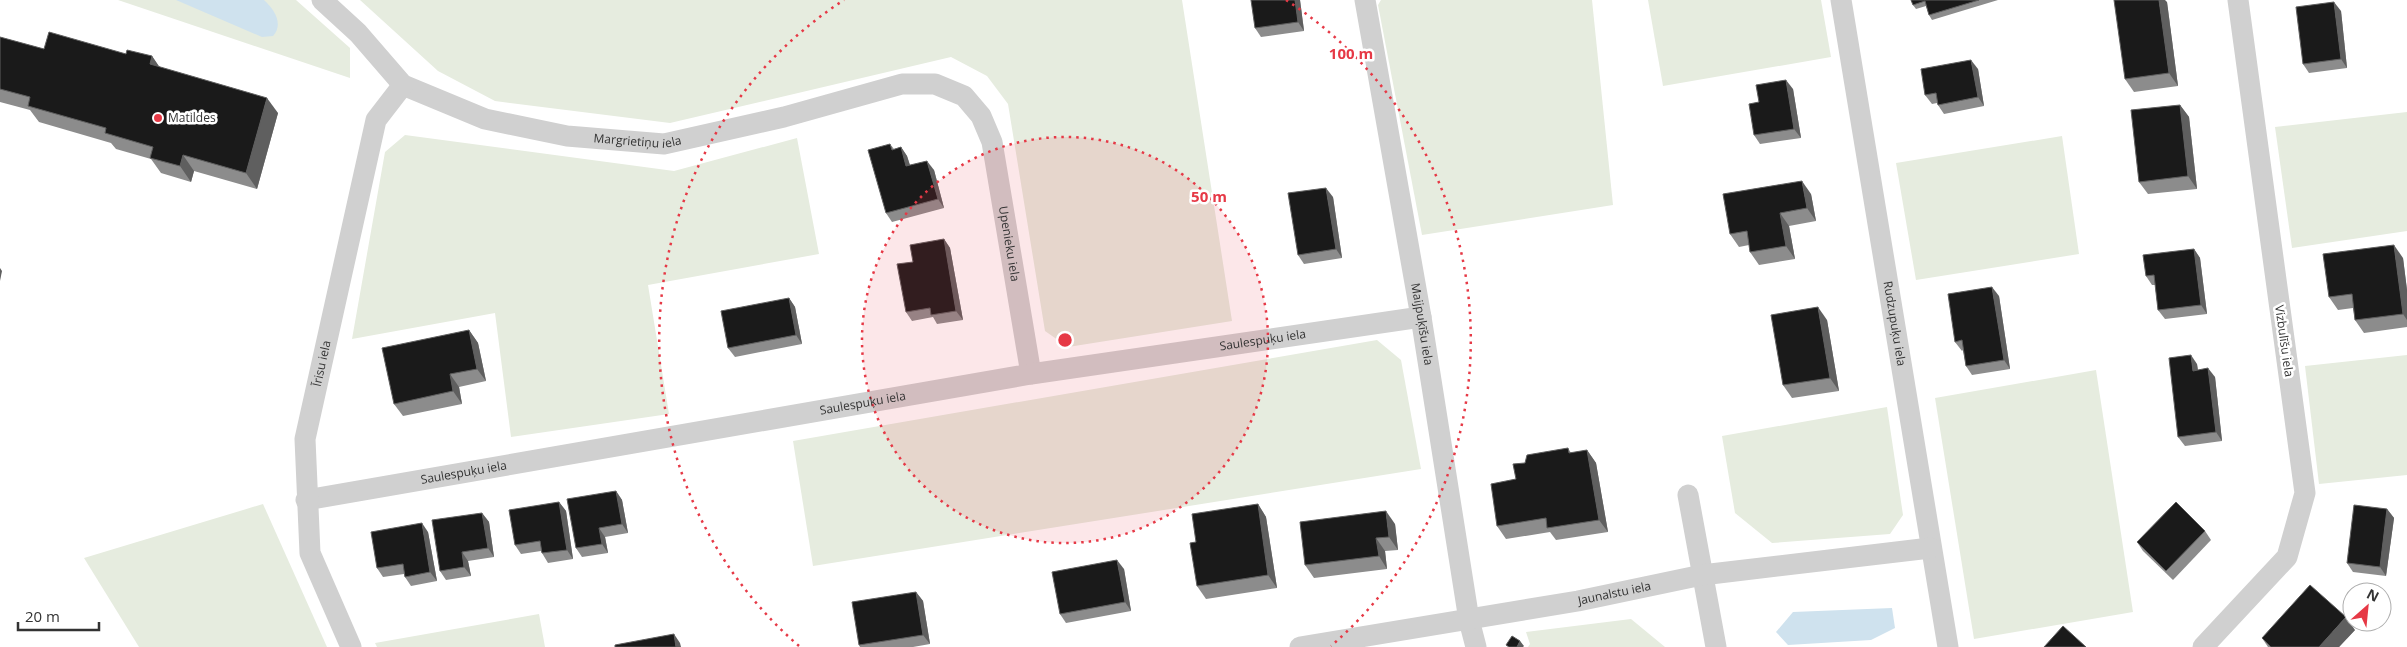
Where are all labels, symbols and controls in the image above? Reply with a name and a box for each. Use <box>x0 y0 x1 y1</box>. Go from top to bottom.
text: 100 m <box>1329 43 1373 63</box>
place label: Matildes <box>168 109 216 126</box>
marker: Matildes <box>152 112 164 124</box>
street label: Margrietiņu iela <box>593 129 683 152</box>
text: 50 m <box>1191 186 1227 206</box>
street label: Upenieku iela <box>995 205 1024 283</box>
street label: Rudzupuķu iela <box>1880 280 1910 367</box>
street label: Maijpuķīšu iela <box>1407 281 1438 366</box>
street label: Vizbulīšu iela <box>2271 304 2298 378</box>
street label: Saulespuķu iela <box>1218 325 1307 354</box>
centre of rings <box>1056 331 1074 349</box>
street label: Īrisu iela <box>308 339 335 389</box>
street label: Saulespuķu iela <box>818 387 907 419</box>
street label: Saulespuķu iela <box>419 456 508 488</box>
street label: Jaunalstu iela <box>1575 577 1652 609</box>
north arrow <box>2342 582 2392 632</box>
text: N <box>2364 584 2383 606</box>
scale bar <box>18 600 99 632</box>
text: 20 m <box>25 606 60 626</box>

